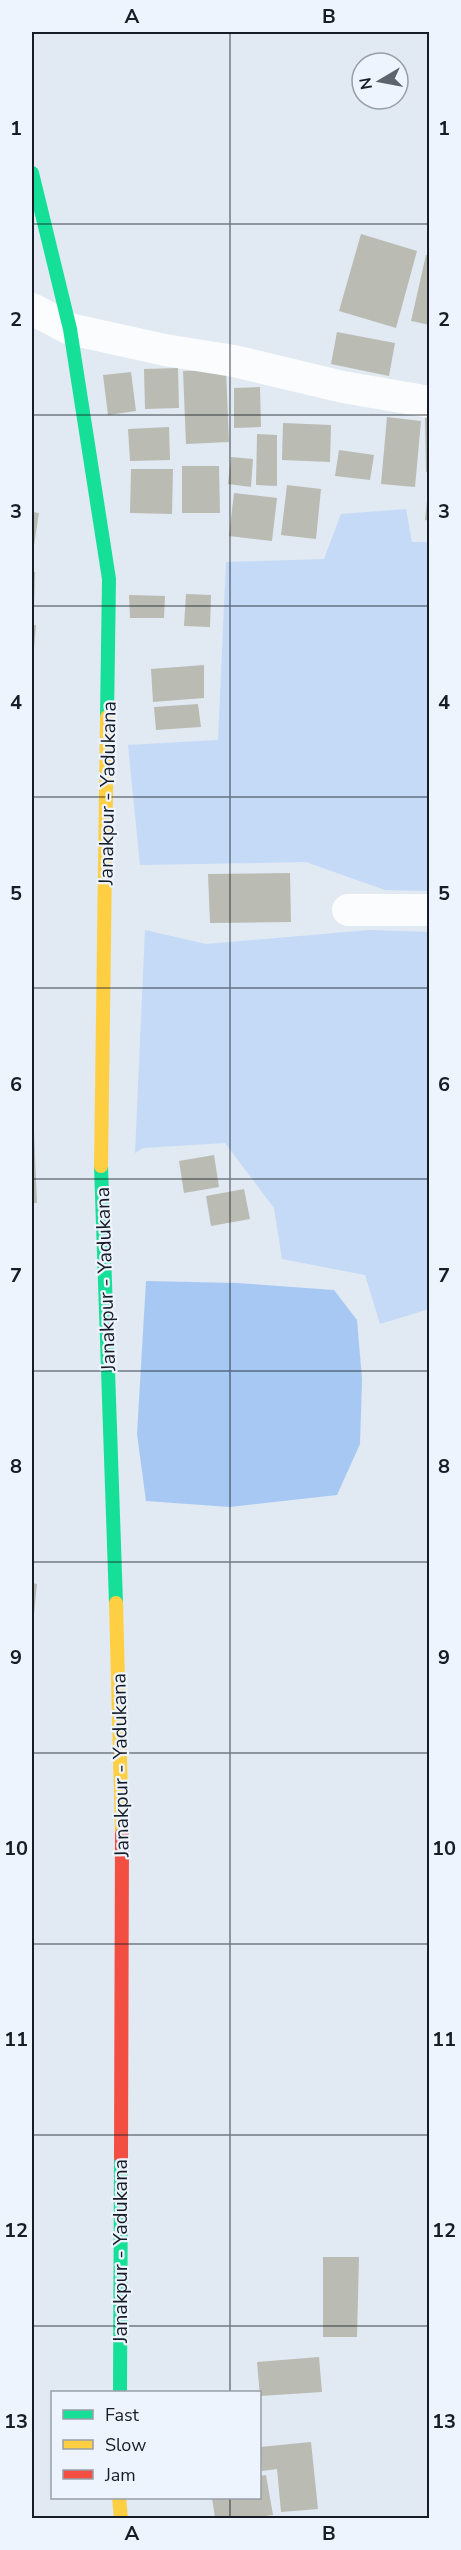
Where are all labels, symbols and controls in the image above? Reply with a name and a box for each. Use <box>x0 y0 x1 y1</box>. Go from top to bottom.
text: A <box>125 3 140 30</box>
text: B <box>322 3 336 30</box>
north arrow <box>350 51 410 111</box>
text: N <box>354 76 378 91</box>
text: 1 <box>10 115 22 142</box>
text: 1 <box>438 115 450 142</box>
text: 2 <box>10 306 22 333</box>
text: 2 <box>438 306 450 333</box>
text: 3 <box>10 498 22 525</box>
text: 3 <box>438 498 450 525</box>
text: 4 <box>10 689 22 716</box>
text: 4 <box>438 689 450 716</box>
street label: Janakpur - Yadukana <box>92 701 123 886</box>
text: 5 <box>10 880 22 907</box>
text: 5 <box>438 880 450 907</box>
text: 6 <box>10 1071 22 1098</box>
text: 6 <box>438 1071 450 1098</box>
street label: Janakpur - Yadukana <box>89 1186 122 1372</box>
text: 7 <box>10 1262 22 1289</box>
text: 7 <box>438 1262 450 1289</box>
text: 8 <box>10 1453 22 1480</box>
text: 8 <box>438 1453 450 1480</box>
text: 9 <box>10 1644 22 1671</box>
text: 9 <box>438 1644 450 1671</box>
street label: Janakpur - Yadukana <box>105 1673 136 1858</box>
text: 10 <box>4 1835 28 1862</box>
text: 10 <box>432 1835 456 1862</box>
text: 11 <box>4 2026 28 2053</box>
text: 11 <box>432 2026 456 2053</box>
street label: Janakpur - Yadukana <box>107 2159 134 2344</box>
text: 12 <box>4 2217 28 2244</box>
text: 12 <box>432 2217 456 2244</box>
legend <box>51 2391 261 2499</box>
text: Fast <box>105 2403 140 2427</box>
text: 13 <box>4 2408 28 2435</box>
text: 13 <box>432 2408 456 2435</box>
text: Slow <box>105 2433 146 2457</box>
text: Jam <box>104 2463 136 2487</box>
text: A <box>125 2520 140 2547</box>
text: B <box>322 2520 336 2547</box>

